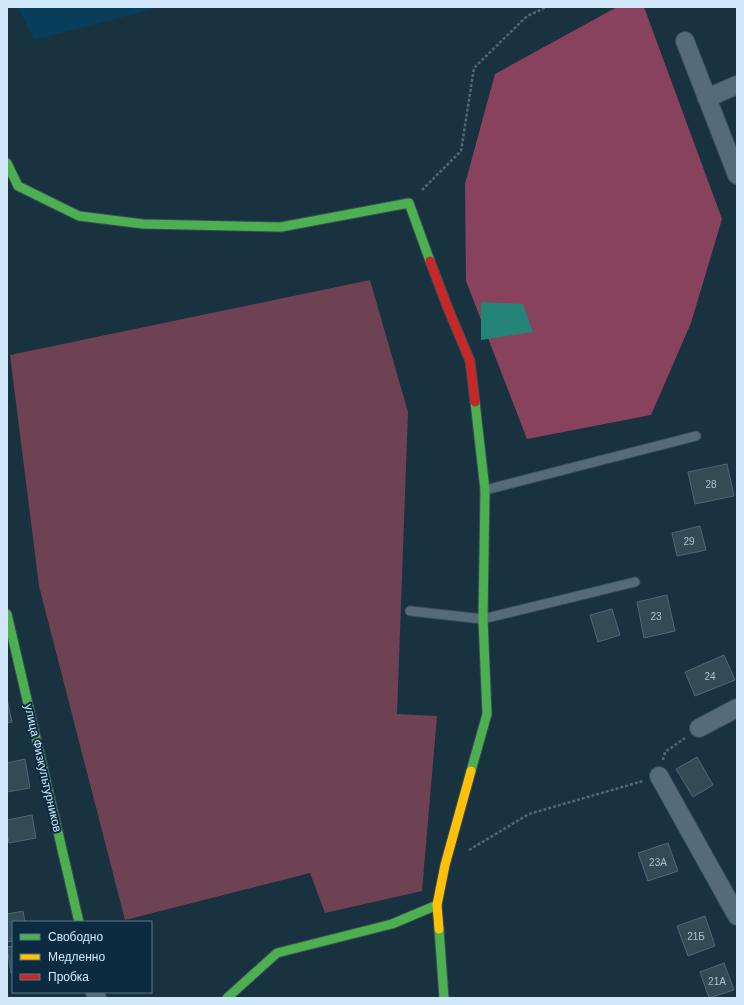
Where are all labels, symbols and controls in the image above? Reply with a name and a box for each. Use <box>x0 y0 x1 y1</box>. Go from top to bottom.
house number: 28 <box>705 479 717 490</box>
house number: 29 <box>683 536 695 547</box>
house number: 23 <box>650 611 662 622</box>
house number: 24 <box>704 671 716 682</box>
street label: улица Физкультурников <box>21 703 65 833</box>
house number: 23А <box>649 857 667 868</box>
legend <box>12 921 152 993</box>
text: Свободно <box>48 930 103 944</box>
house number: 21Б <box>687 931 705 942</box>
text: Медленно <box>48 950 105 964</box>
text: Пробка <box>48 970 89 984</box>
house number: 21А <box>708 976 726 987</box>

